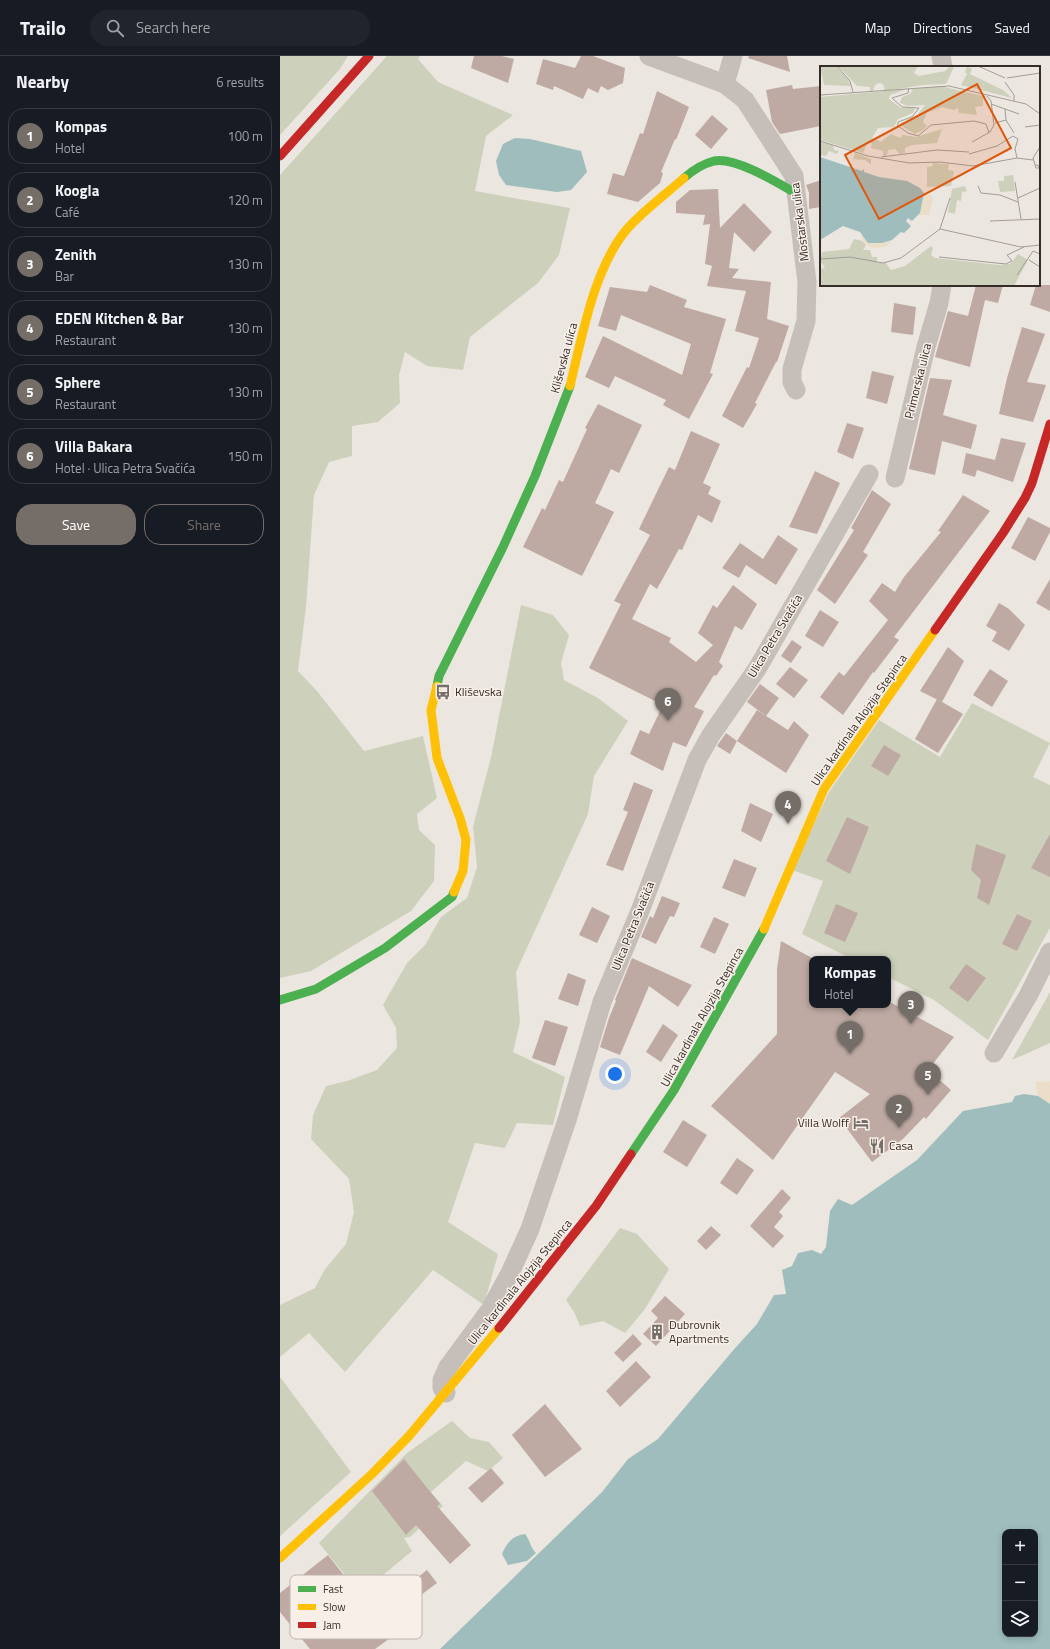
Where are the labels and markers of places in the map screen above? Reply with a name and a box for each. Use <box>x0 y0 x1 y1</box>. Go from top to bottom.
place label: Kliševska <box>455 682 502 701</box>
bus stop icon: Kliševska <box>434 683 452 701</box>
pin: 6 <box>655 688 681 721</box>
pin: 4 <box>775 791 801 824</box>
pin: 3 <box>898 991 924 1024</box>
pin: 1 <box>837 1021 863 1054</box>
pin: 5 <box>915 1062 941 1095</box>
pin: 2 <box>886 1095 912 1128</box>
place label: Villa Wolff <box>798 1113 849 1132</box>
hotel icon: Villa Wolff <box>852 1114 870 1132</box>
place label: Casa <box>889 1136 913 1155</box>
restaurant icon: Casa <box>868 1137 886 1155</box>
place label: Dubrovnik Apartments <box>669 1315 730 1348</box>
building icon: Dubrovnik Apartments <box>648 1323 666 1341</box>

